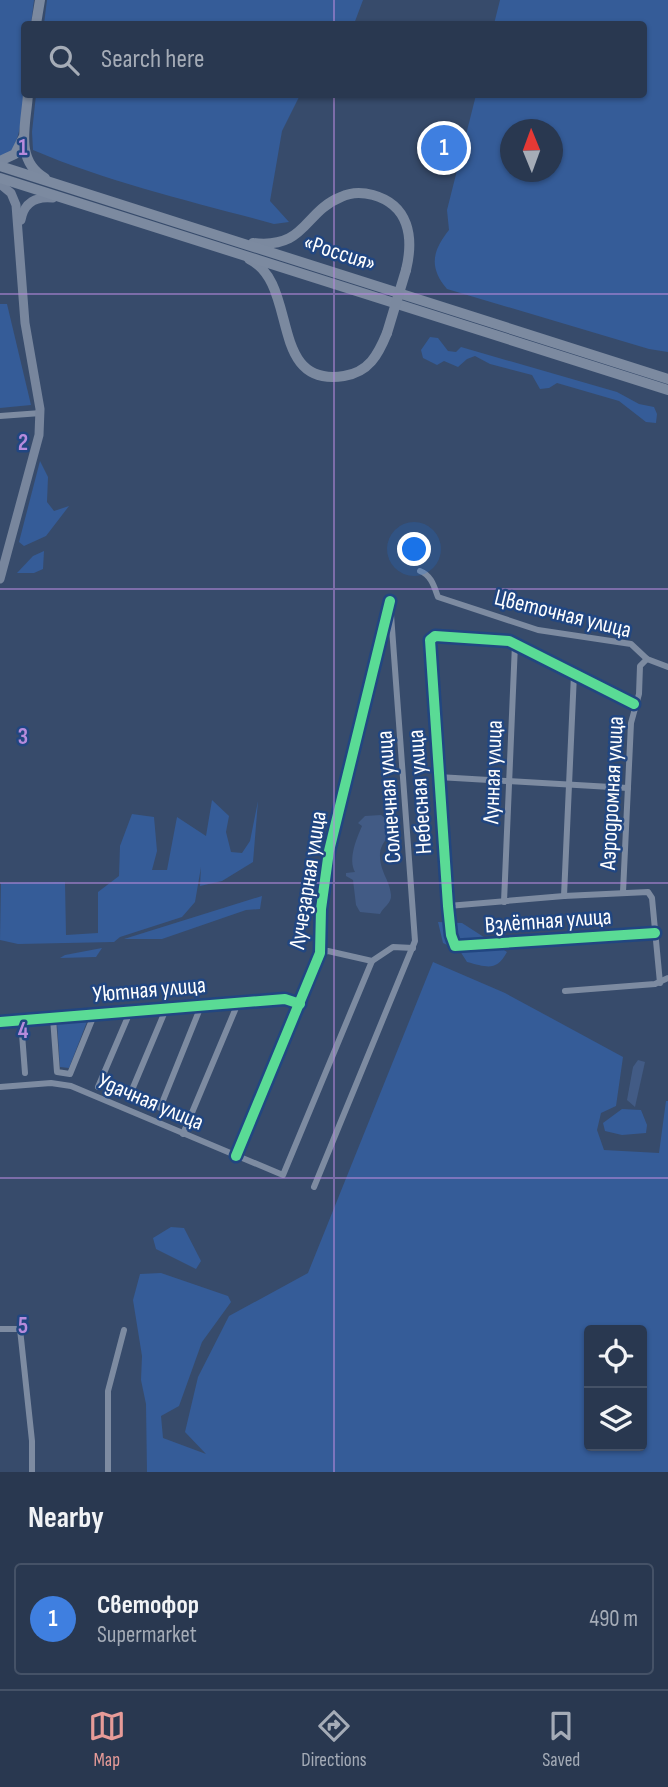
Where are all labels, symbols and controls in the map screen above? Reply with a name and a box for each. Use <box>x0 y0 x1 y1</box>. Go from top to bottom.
search box <box>21 21 647 98</box>
icon: search <box>45 41 83 79</box>
text: Search here <box>101 44 204 75</box>
north arrow <box>500 119 563 182</box>
pin: 1 <box>421 122 467 174</box>
text: 1 <box>18 134 28 162</box>
street label: «Россия» <box>300 228 379 278</box>
text: 2 <box>18 429 28 457</box>
your location <box>397 532 431 566</box>
street label: Цветочная улица <box>491 583 634 644</box>
street label: Аэродромная улица <box>594 716 630 872</box>
street label: Лунная улица <box>477 720 509 825</box>
text: 3 <box>18 723 28 751</box>
street label: Небесная улица <box>402 729 438 855</box>
street label: Солнечная улица <box>370 730 408 864</box>
street label: Лучезарная улица <box>283 809 333 952</box>
street label: Взлётная улица <box>484 903 612 939</box>
street label: Уютная улица <box>91 971 207 1009</box>
text: 4 <box>18 1017 29 1045</box>
street label: Удачная улица <box>93 1067 208 1137</box>
text: 5 <box>18 1312 28 1340</box>
map controls <box>584 1325 647 1451</box>
button: locate <box>584 1325 647 1388</box>
button: layers <box>584 1388 647 1451</box>
text: Nearby <box>28 1500 104 1536</box>
text: Светофор <box>97 1590 199 1621</box>
text: 1 <box>48 1605 58 1633</box>
text: 490 m <box>589 1605 638 1633</box>
text: Supermarket <box>97 1621 197 1649</box>
tab: Map <box>88 1707 126 1772</box>
tab: Directions <box>301 1707 367 1772</box>
tab: Saved <box>542 1707 580 1772</box>

